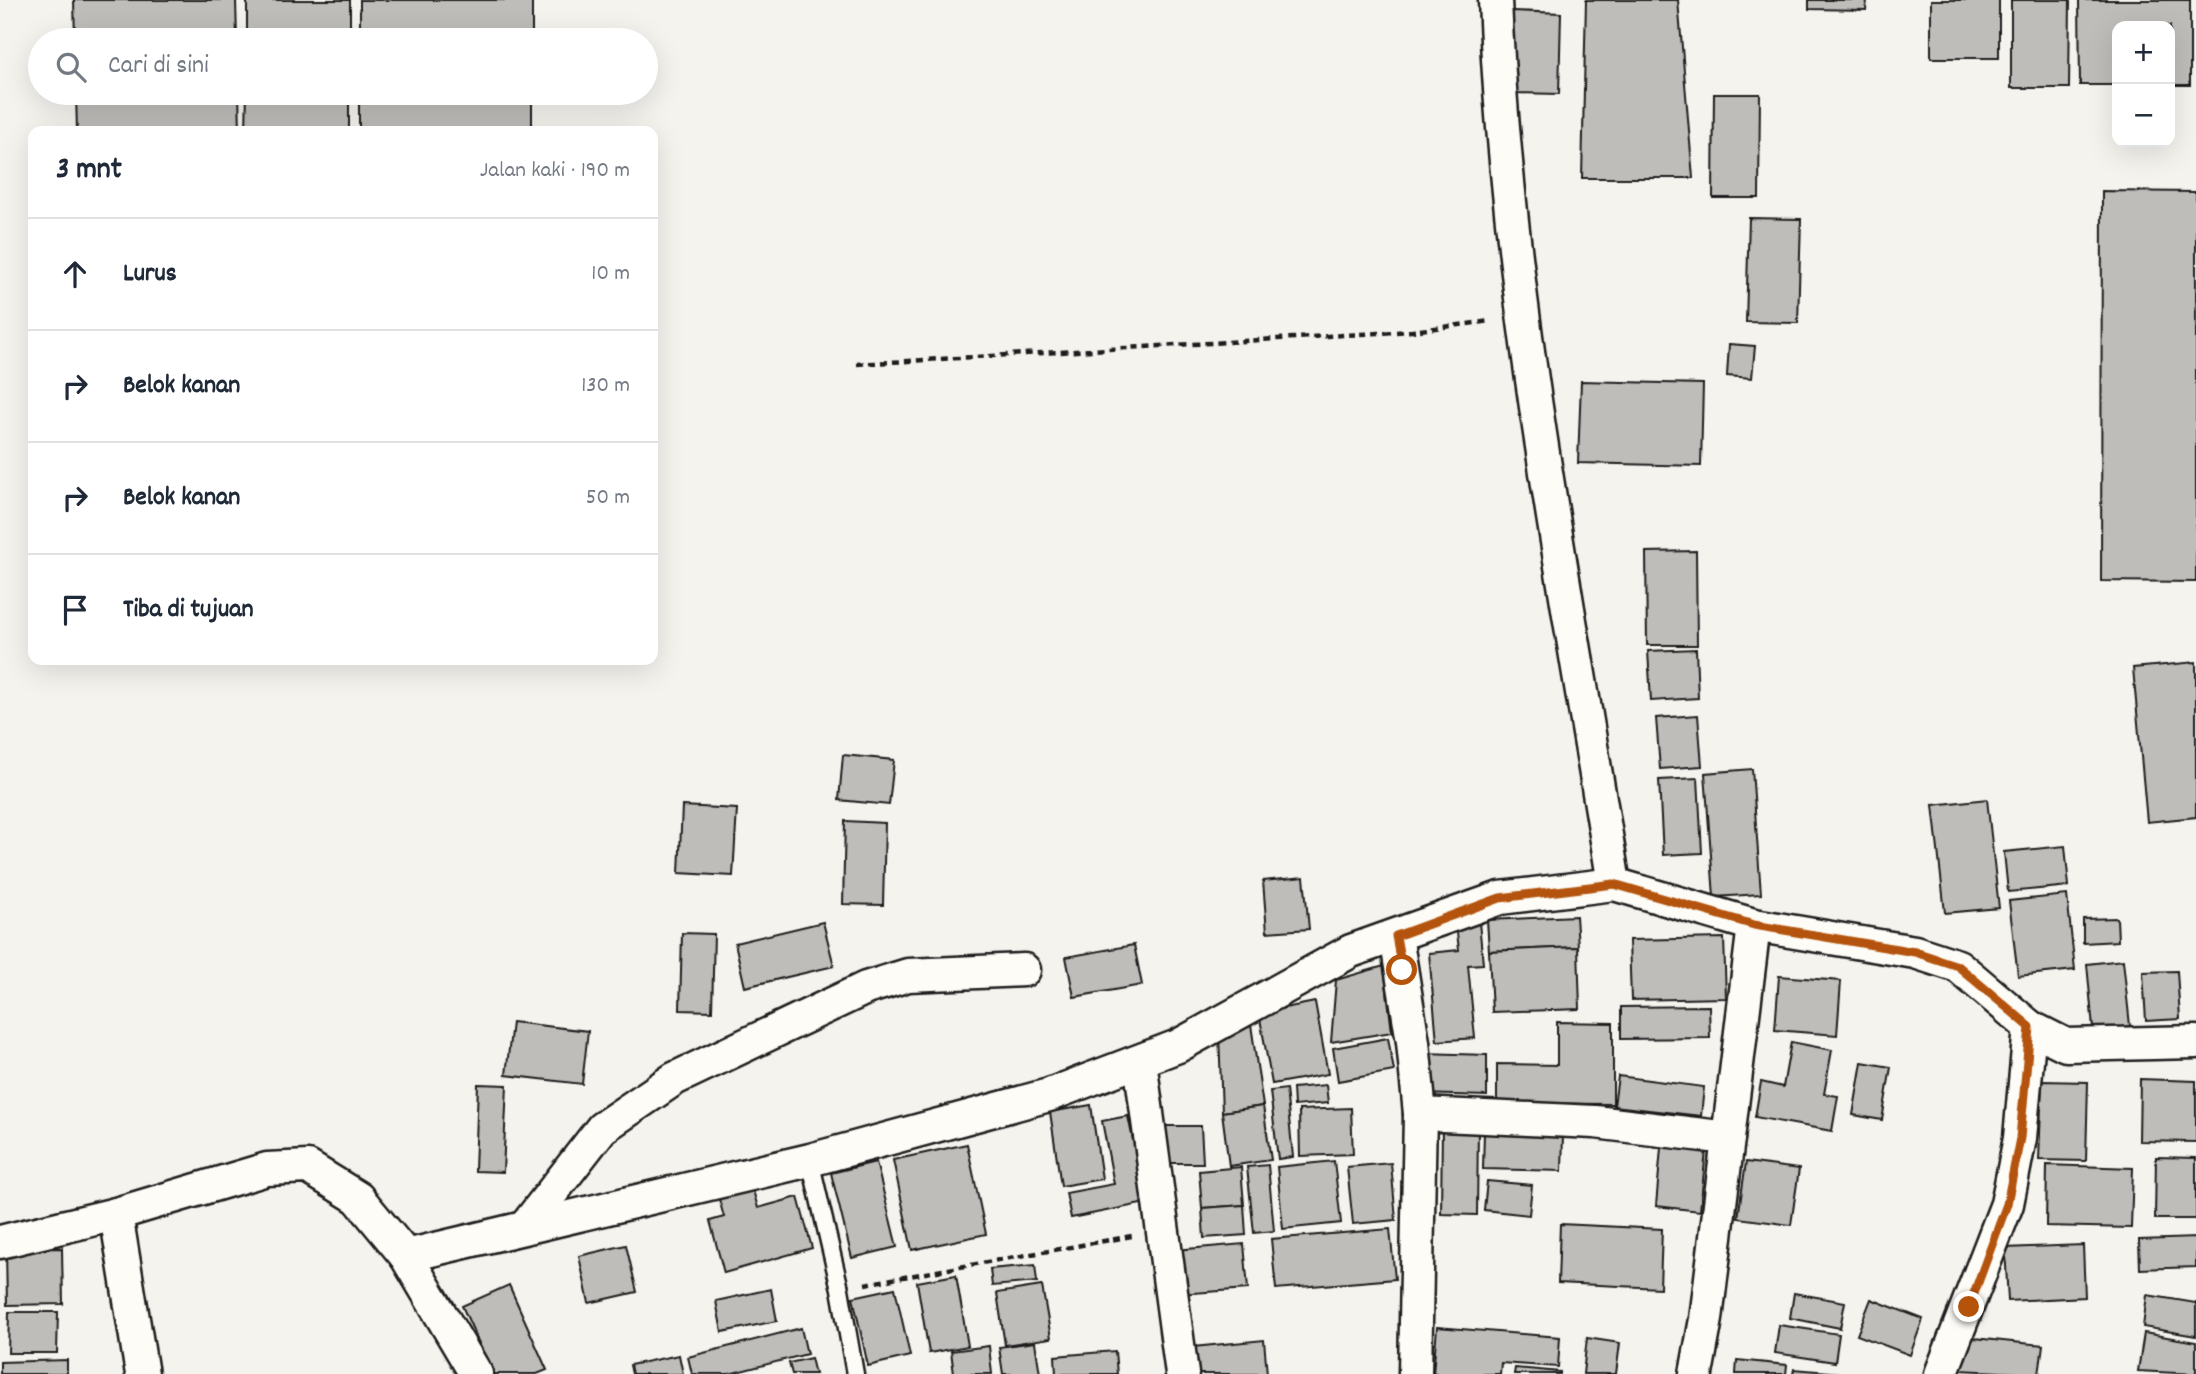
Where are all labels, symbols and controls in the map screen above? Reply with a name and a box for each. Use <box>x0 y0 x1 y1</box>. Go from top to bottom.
map controls <box>2112 21 2175 147</box>
button: + <box>2112 21 2175 84</box>
search box <box>28 28 658 105</box>
icon: search <box>52 48 90 86</box>
text: Cari di sini <box>108 48 209 85</box>
button: − <box>2112 84 2175 147</box>
text: 3 mnt <box>56 150 122 193</box>
text: Jalan kaki · 190 m <box>480 155 630 188</box>
icon: ahead <box>56 255 94 293</box>
text: Lurus <box>123 256 177 293</box>
text: 10 m <box>591 258 630 291</box>
icon: right <box>56 367 94 405</box>
text: Belok kanan <box>123 368 240 405</box>
text: 130 m <box>581 370 630 403</box>
icon: right <box>56 479 94 517</box>
text: Belok kanan <box>123 480 240 517</box>
text: 50 m <box>586 482 630 515</box>
icon: arrive <box>56 591 94 629</box>
text: Tiba di tujuan <box>123 592 254 629</box>
route start <box>1386 954 1417 985</box>
route end <box>1953 1291 1984 1322</box>

